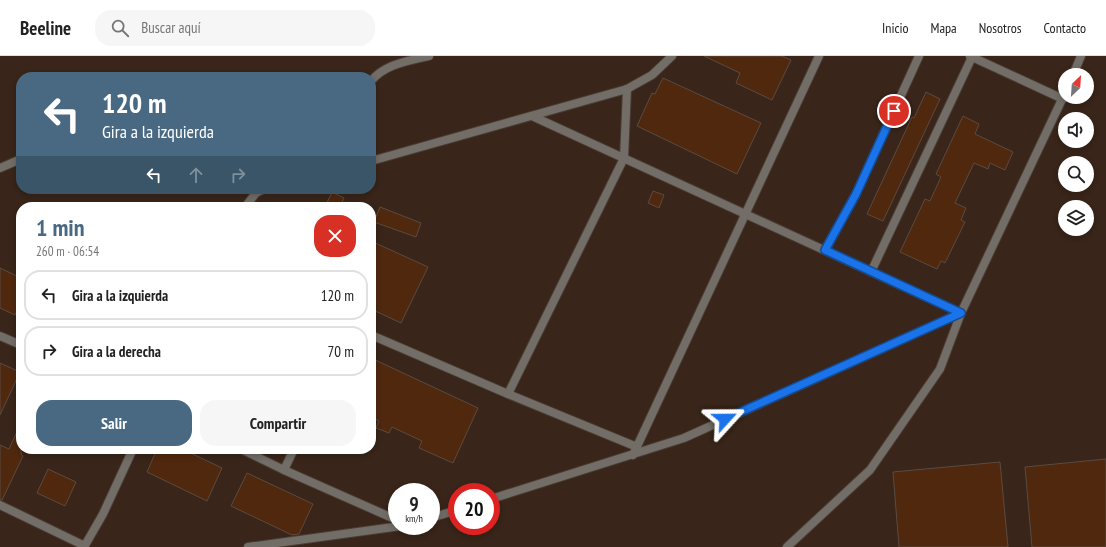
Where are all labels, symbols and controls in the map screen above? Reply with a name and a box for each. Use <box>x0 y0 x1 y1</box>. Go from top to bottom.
search box <box>95 10 375 46</box>
text: Beeline <box>20 16 71 40</box>
icon: search <box>109 17 131 39</box>
text: Buscar aquí <box>141 18 201 37</box>
text: Inicio <box>882 19 909 37</box>
text: Mapa <box>931 19 957 37</box>
text: Nosotros <box>979 19 1022 37</box>
text: Contacto <box>1044 19 1086 37</box>
north arrow <box>1058 68 1094 104</box>
map controls <box>1058 68 1094 236</box>
text: 120 m <box>102 84 166 121</box>
icon: left <box>36 88 88 140</box>
pin <box>877 94 911 128</box>
icon: arrive <box>883 100 905 122</box>
button: sound <box>1058 112 1094 148</box>
text: Gira a la izquierda <box>102 120 214 143</box>
button: search <box>1058 156 1094 192</box>
icon: left <box>143 164 165 186</box>
icon: ahead <box>185 164 207 186</box>
icon: right <box>227 164 249 186</box>
button: layers <box>1058 200 1094 236</box>
text: 1 min <box>36 212 84 243</box>
button: close <box>314 215 356 257</box>
text: 260 m · 06:54 <box>36 243 99 260</box>
icon: left <box>38 284 60 306</box>
text: Gira a la izquierda <box>72 286 168 305</box>
text: 120 m <box>321 286 354 305</box>
icon: right <box>38 340 60 362</box>
text: Gira a la derecha <box>72 342 161 361</box>
text: 70 m <box>328 342 354 361</box>
position arrow <box>704 398 746 440</box>
button: Salir <box>36 400 192 446</box>
button: Compartir <box>200 400 356 446</box>
speed limit sign: 20 <box>448 483 500 535</box>
text: 9 <box>409 491 419 517</box>
text: km/h <box>405 512 423 525</box>

